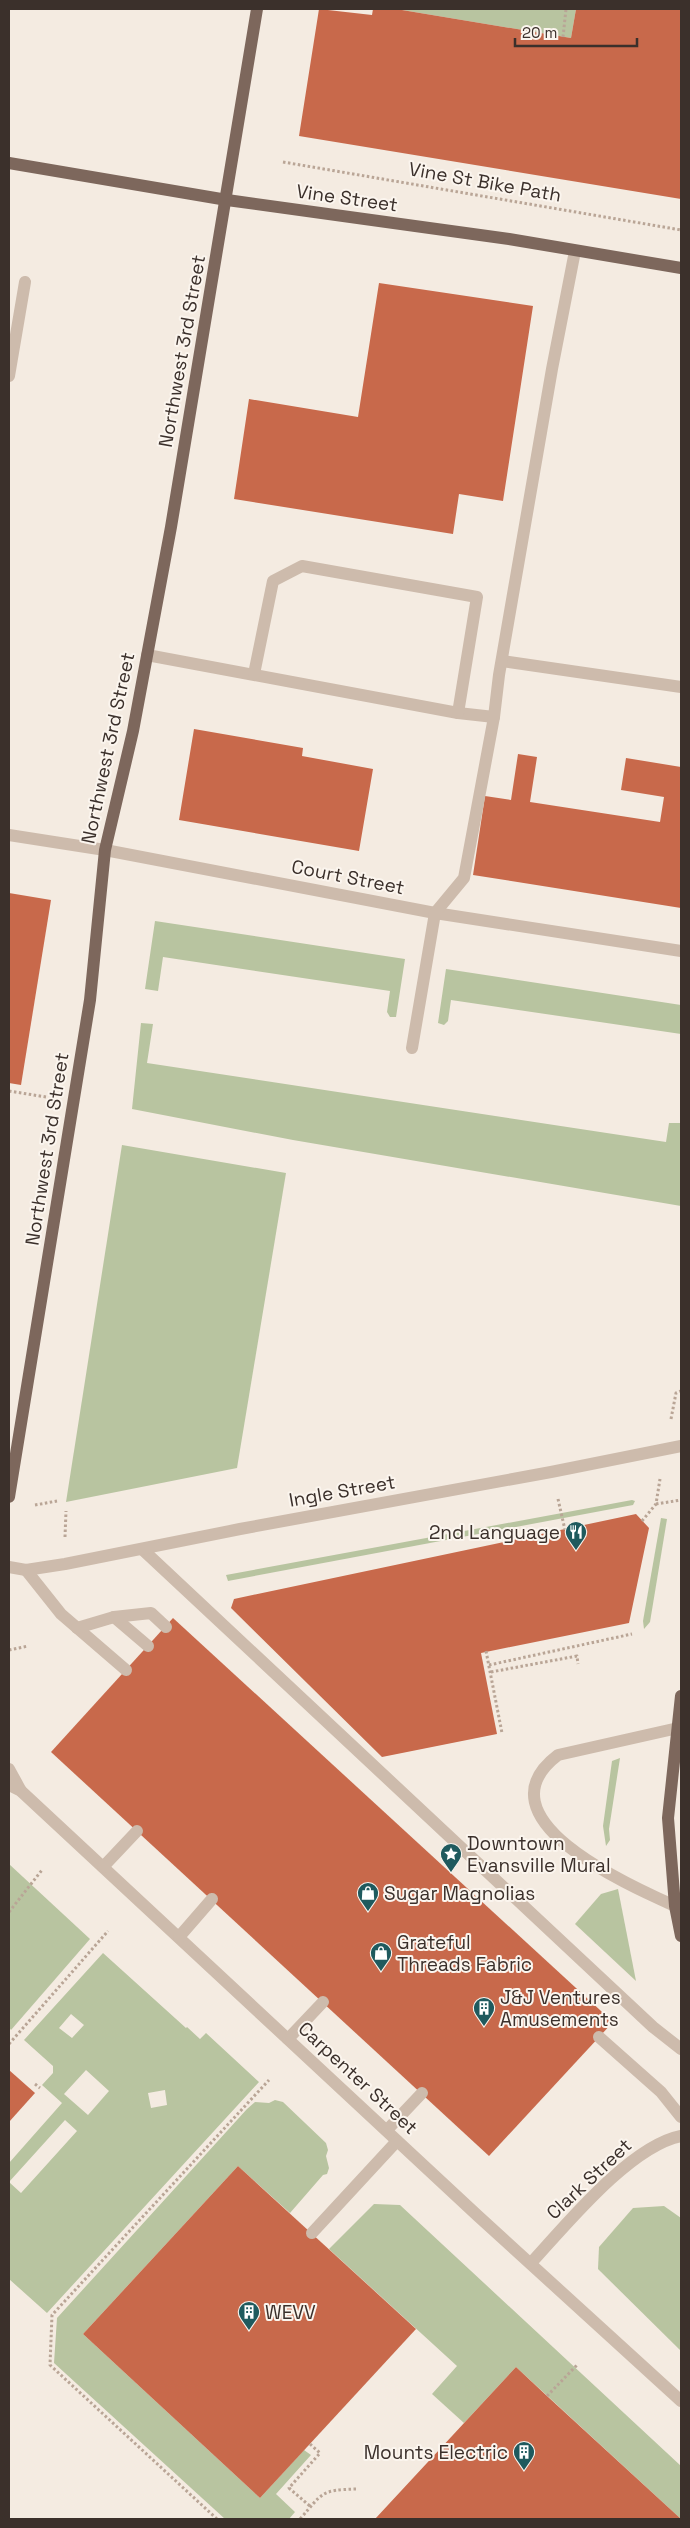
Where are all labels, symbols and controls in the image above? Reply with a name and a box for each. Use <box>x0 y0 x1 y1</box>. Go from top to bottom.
scale bar <box>515 15 638 47</box>
text: 20 m <box>522 23 557 42</box>
street label: Vine St Bike Path <box>407 156 563 208</box>
street label: Vine Street <box>295 179 399 217</box>
street label: Northwest 3rd Street <box>153 253 211 449</box>
street label: Northwest 3rd Street <box>76 650 140 846</box>
street label: Court Street <box>289 854 407 900</box>
street label: Northwest 3rd Street <box>19 1051 75 1247</box>
street label: Ingle Street <box>287 1469 397 1513</box>
place label: 2nd Language <box>429 1520 560 1545</box>
restaurant icon: 2nd Language <box>564 1520 588 1551</box>
place label: Downtown Evansville Mural <box>467 1831 611 1878</box>
place icon: Downtown Evansville Mural <box>439 1842 463 1873</box>
shop icon: Sugar Magnolias <box>356 1881 380 1912</box>
place label: Sugar Magnolias <box>384 1881 535 1906</box>
place label: Grateful Threads Fabric <box>397 1930 532 1977</box>
shop icon: Grateful Threads Fabric <box>369 1941 393 1972</box>
place label: J&J Ventures Amusements <box>500 1985 621 2032</box>
building icon: J&J Ventures Amusements <box>472 1996 496 2027</box>
street label: Carpenter Street <box>293 2016 423 2140</box>
street label: Clark Street <box>541 2133 637 2225</box>
building icon: WEVV <box>237 2300 261 2331</box>
place label: WEVV <box>265 2300 316 2325</box>
place label: Mounts Electric <box>364 2440 508 2465</box>
building icon: Mounts Electric <box>512 2440 536 2471</box>

